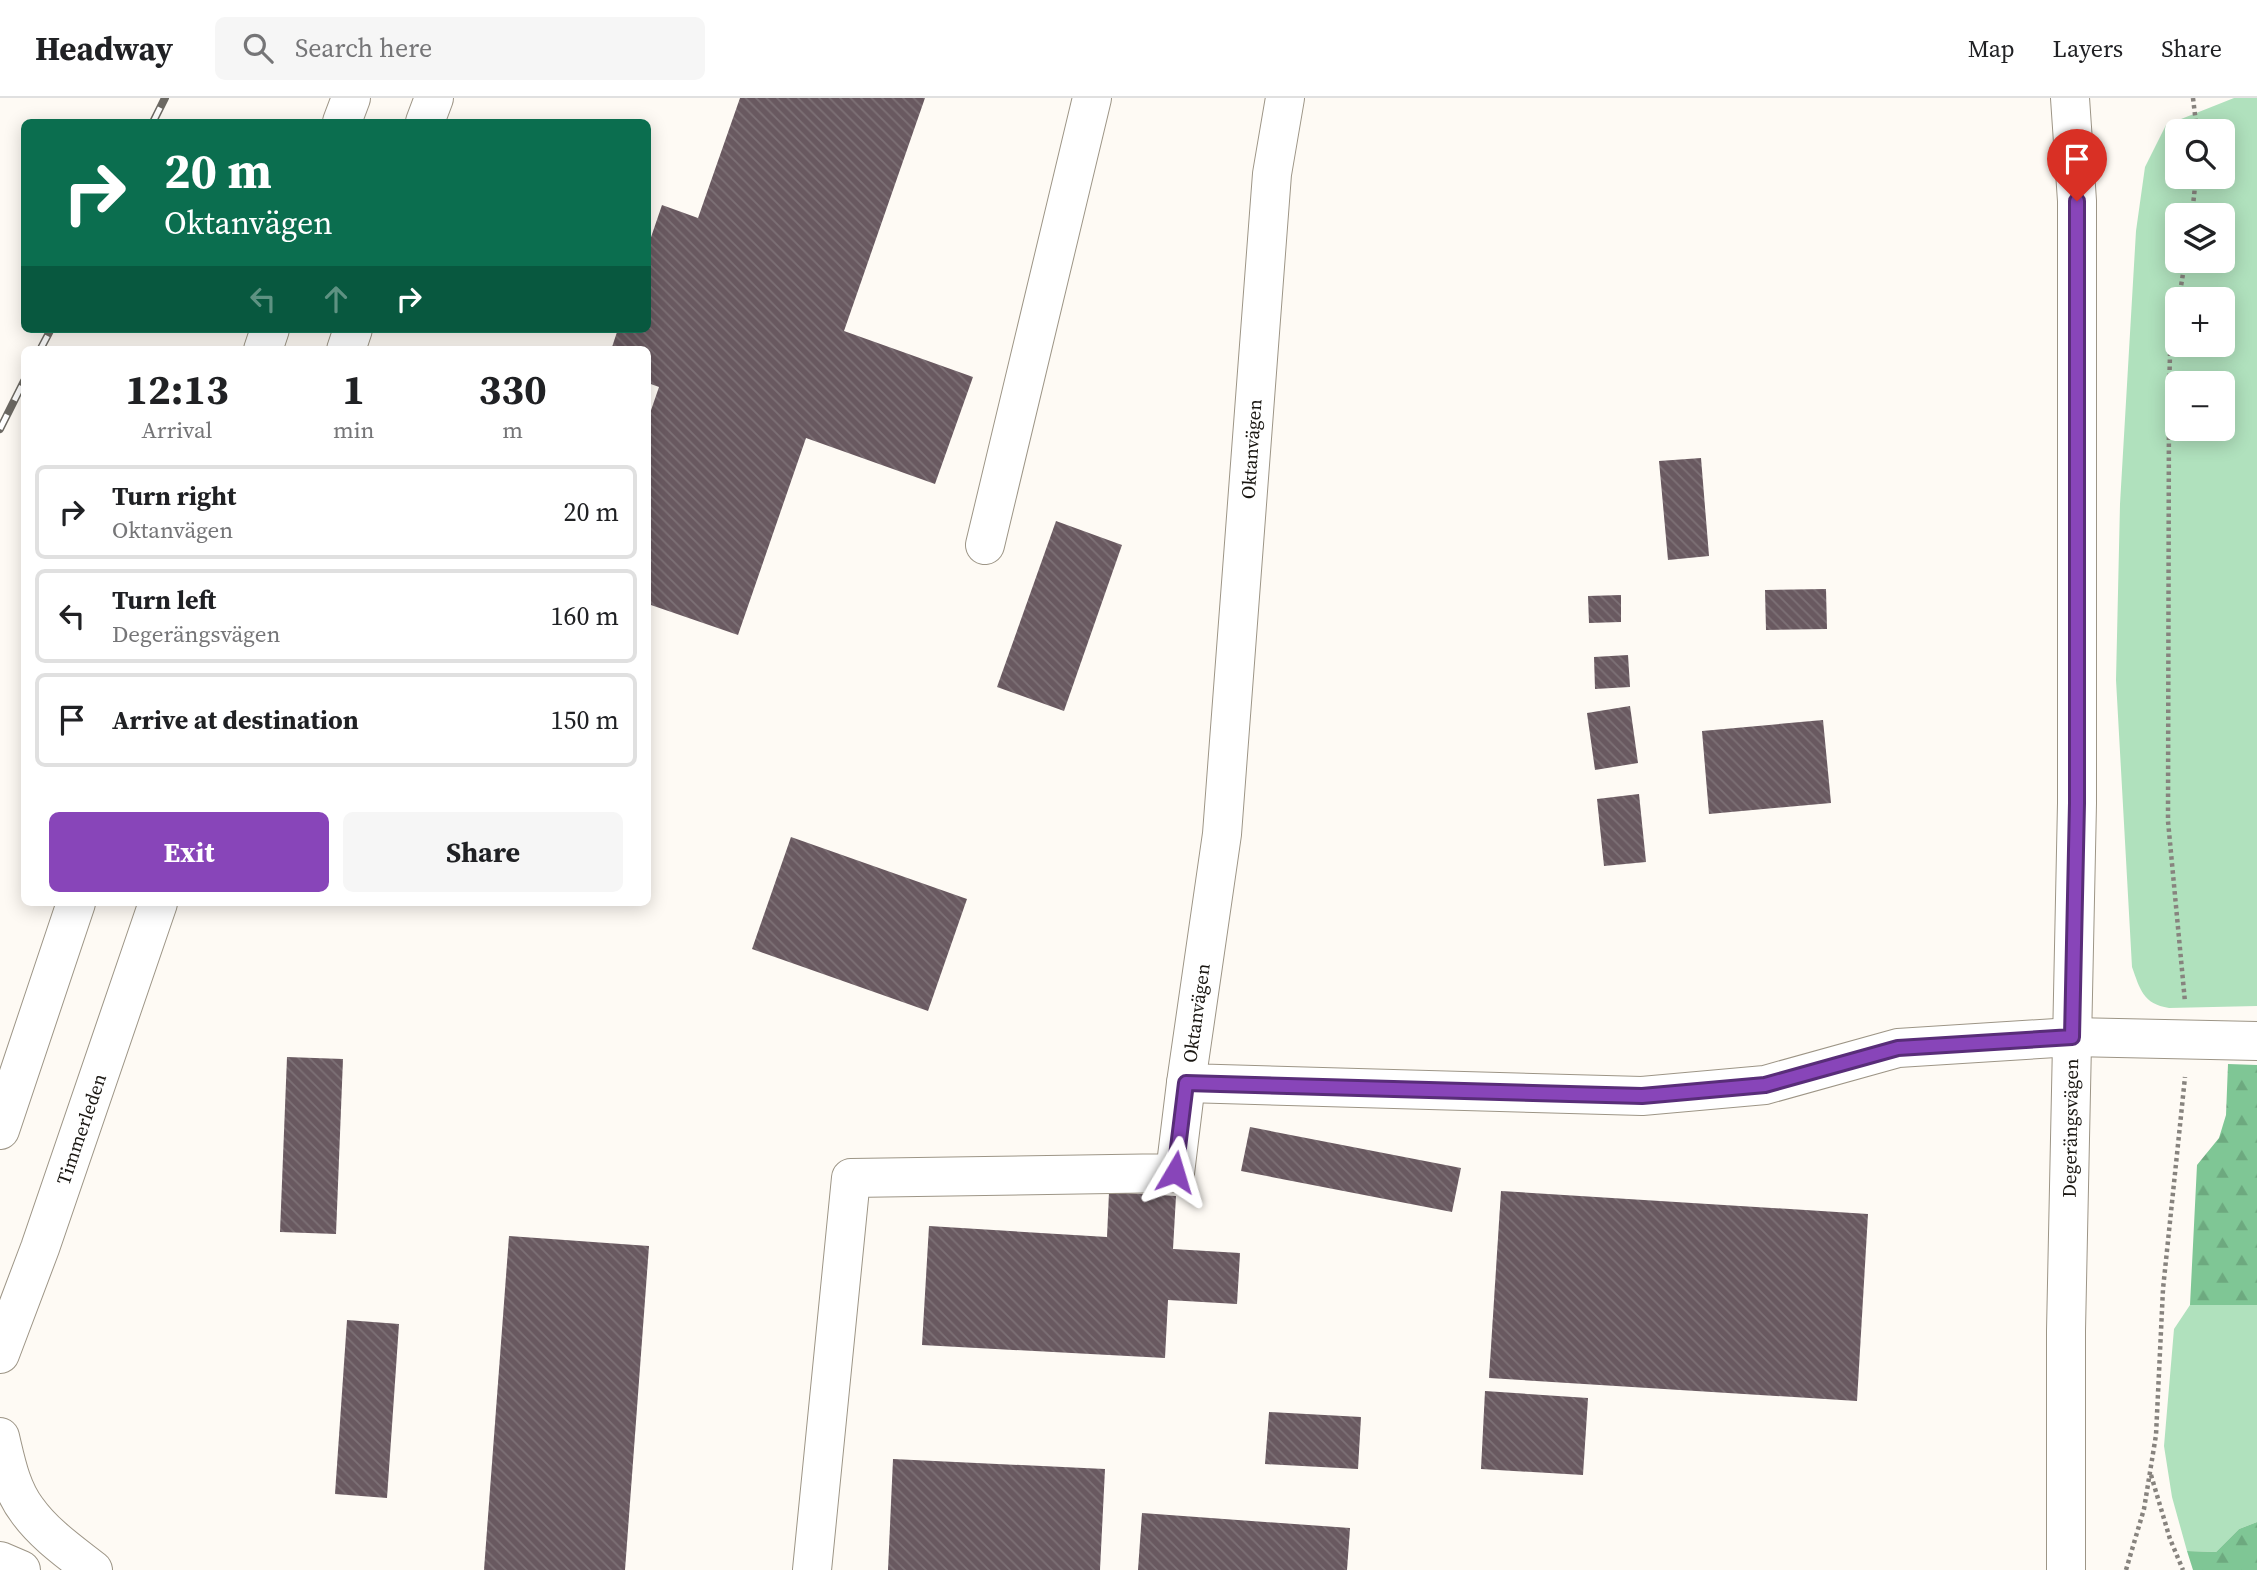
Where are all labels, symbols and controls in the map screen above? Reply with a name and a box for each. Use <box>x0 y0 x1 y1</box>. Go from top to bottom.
search box <box>215 17 705 80</box>
text: Headway <box>35 26 173 71</box>
icon: search <box>239 29 277 67</box>
text: Search here <box>295 30 432 66</box>
text: Map <box>1968 32 2015 65</box>
text: Layers <box>2053 32 2123 65</box>
text: Share <box>2161 32 2222 65</box>
map controls <box>2165 119 2235 441</box>
button: search <box>2165 119 2235 189</box>
pin <box>2047 129 2107 201</box>
text: 20 m <box>164 137 272 204</box>
icon: arrive <box>2058 140 2096 178</box>
icon: right <box>49 147 140 238</box>
text: Oktanvägen <box>164 201 333 245</box>
button: layers <box>2165 203 2235 273</box>
icon: left <box>244 280 282 318</box>
icon: ahead <box>317 280 355 318</box>
icon: right <box>390 280 428 318</box>
button: + <box>2165 287 2235 357</box>
text: 12:13 <box>125 360 229 418</box>
text: 1 <box>342 360 365 418</box>
text: 330 <box>479 360 547 418</box>
button: − <box>2165 371 2235 441</box>
street label: Oktanvägen <box>1235 398 1267 500</box>
text: Arrival <box>141 414 212 446</box>
text: min <box>333 414 374 446</box>
text: m <box>502 414 523 446</box>
text: Turn right <box>112 478 236 514</box>
icon: right <box>53 493 91 531</box>
text: 20 m <box>564 494 619 530</box>
text: Oktanvägen <box>112 514 233 546</box>
text: Turn left <box>112 582 216 618</box>
icon: left <box>53 597 91 635</box>
text: 160 m <box>551 598 619 634</box>
text: Degerängsvägen <box>112 618 280 650</box>
icon: arrive <box>53 701 91 739</box>
text: Arrive at destination <box>112 702 359 738</box>
text: 150 m <box>551 702 619 738</box>
button: Exit <box>49 812 329 892</box>
button: Share <box>343 812 623 892</box>
street label: Oktanvägen <box>1176 962 1216 1064</box>
street label: Degerängsvägen <box>2056 1058 2084 1198</box>
street label: Timmerleden <box>50 1070 112 1188</box>
position arrow <box>1138 1135 1212 1209</box>

